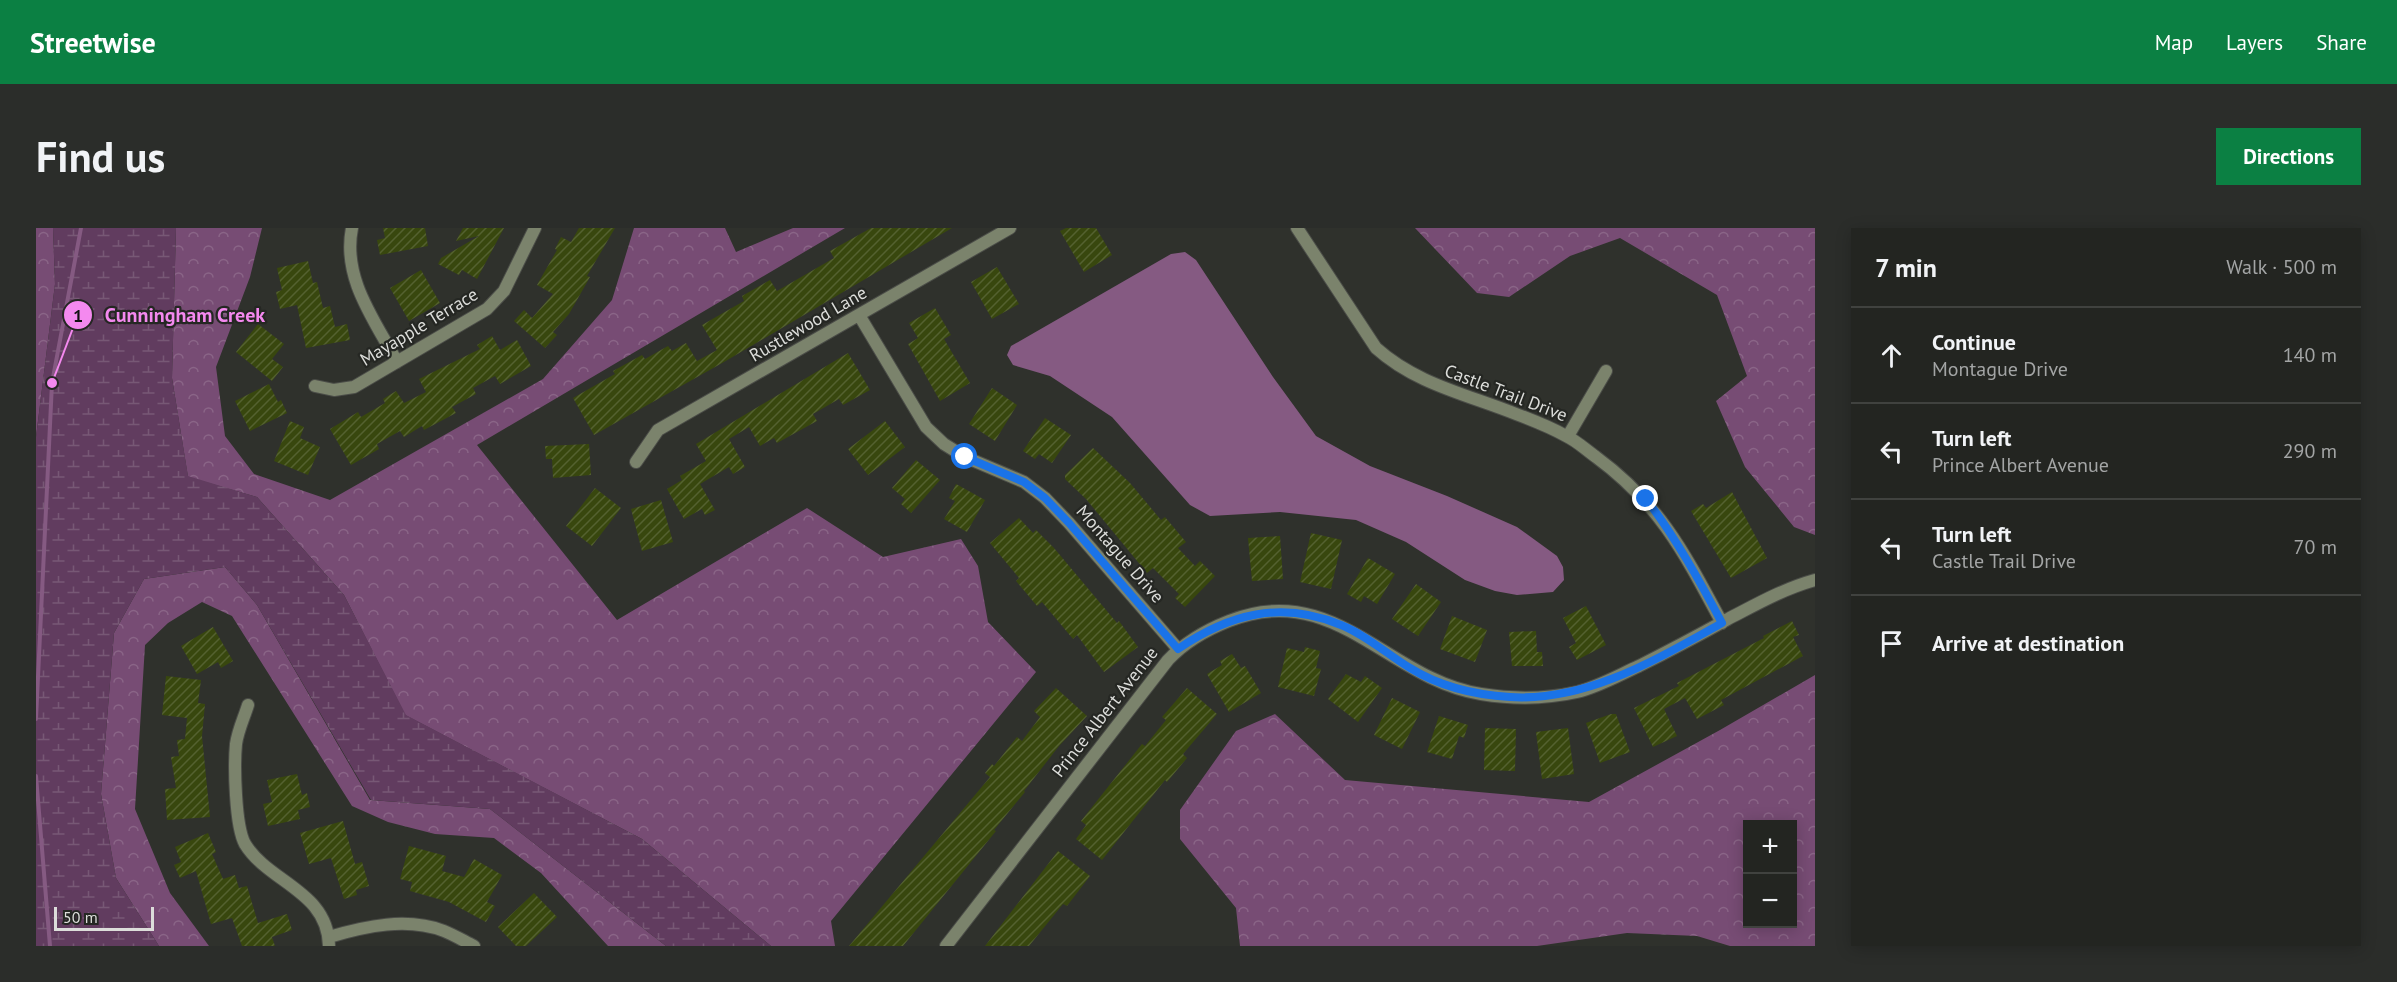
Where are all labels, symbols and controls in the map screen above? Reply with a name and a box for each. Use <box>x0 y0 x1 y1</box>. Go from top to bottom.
text: Streetwise <box>30 24 156 61</box>
text: Map <box>2155 29 2193 56</box>
text: Layers <box>2226 29 2283 56</box>
text: Share <box>2316 29 2367 56</box>
button: Directions <box>2216 128 2361 185</box>
text: Find us <box>36 129 165 184</box>
text: 7 min <box>1875 251 1937 284</box>
text: Walk · 500 m <box>2226 254 2337 280</box>
street label: Rustlewood Lane <box>745 281 871 366</box>
street label: Mayapple Terrace <box>356 282 482 371</box>
callout: Cunningham Creek <box>63 296 277 334</box>
text: Cunningham Creek <box>105 302 265 328</box>
text: 1 <box>73 304 83 327</box>
text: Continue <box>1932 328 2016 356</box>
icon: ahead <box>1875 339 1908 372</box>
text: 140 m <box>2283 342 2337 368</box>
text: Montague Drive <box>1932 356 2068 382</box>
street label: Castle Trail Drive <box>1442 359 1571 426</box>
text: Turn left <box>1932 424 2012 452</box>
icon: left <box>1875 435 1908 468</box>
text: 290 m <box>2283 438 2337 464</box>
route start <box>951 443 977 469</box>
text: Prince Albert Avenue <box>1932 452 2109 478</box>
route end <box>1632 485 1658 511</box>
street label: Montague Drive <box>1072 500 1169 607</box>
text: Turn left <box>1932 520 2012 548</box>
icon: left <box>1875 531 1908 564</box>
text: 70 m <box>2294 534 2337 560</box>
text: Castle Trail Drive <box>1932 548 2076 574</box>
icon: arrive <box>1875 627 1908 660</box>
text: Arrive at destination <box>1932 629 2124 657</box>
street label: Prince Albert Avenue <box>1047 642 1163 781</box>
map controls <box>1743 820 1797 928</box>
button: + <box>1743 820 1797 874</box>
button: − <box>1743 874 1797 928</box>
scale bar <box>54 904 154 932</box>
text: 50 m <box>63 907 98 927</box>

